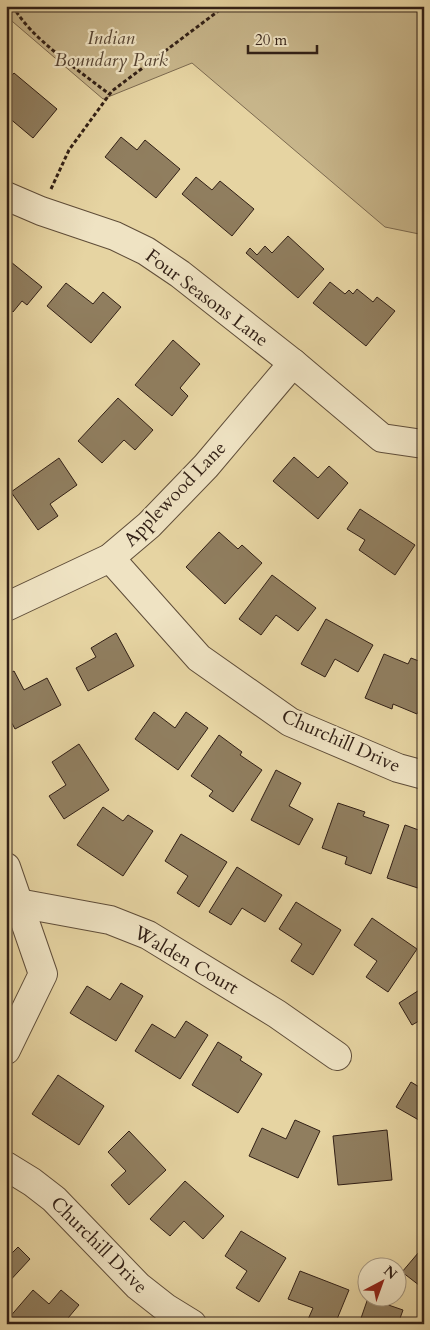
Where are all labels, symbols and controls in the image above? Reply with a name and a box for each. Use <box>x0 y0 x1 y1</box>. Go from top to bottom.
scale bar <box>248 22 316 54</box>
park label: Indian Boundary Park <box>54 25 168 73</box>
text: 20 m <box>255 30 287 50</box>
street label: Four Seasons Lane <box>140 243 274 353</box>
street label: Applewood Lane <box>118 436 232 552</box>
street label: Churchill Drive <box>277 703 405 779</box>
street label: Walden Court <box>128 919 243 1000</box>
street label: Churchill Drive <box>45 1191 153 1299</box>
north arrow <box>358 1258 408 1308</box>
text: N <box>379 1261 401 1284</box>

